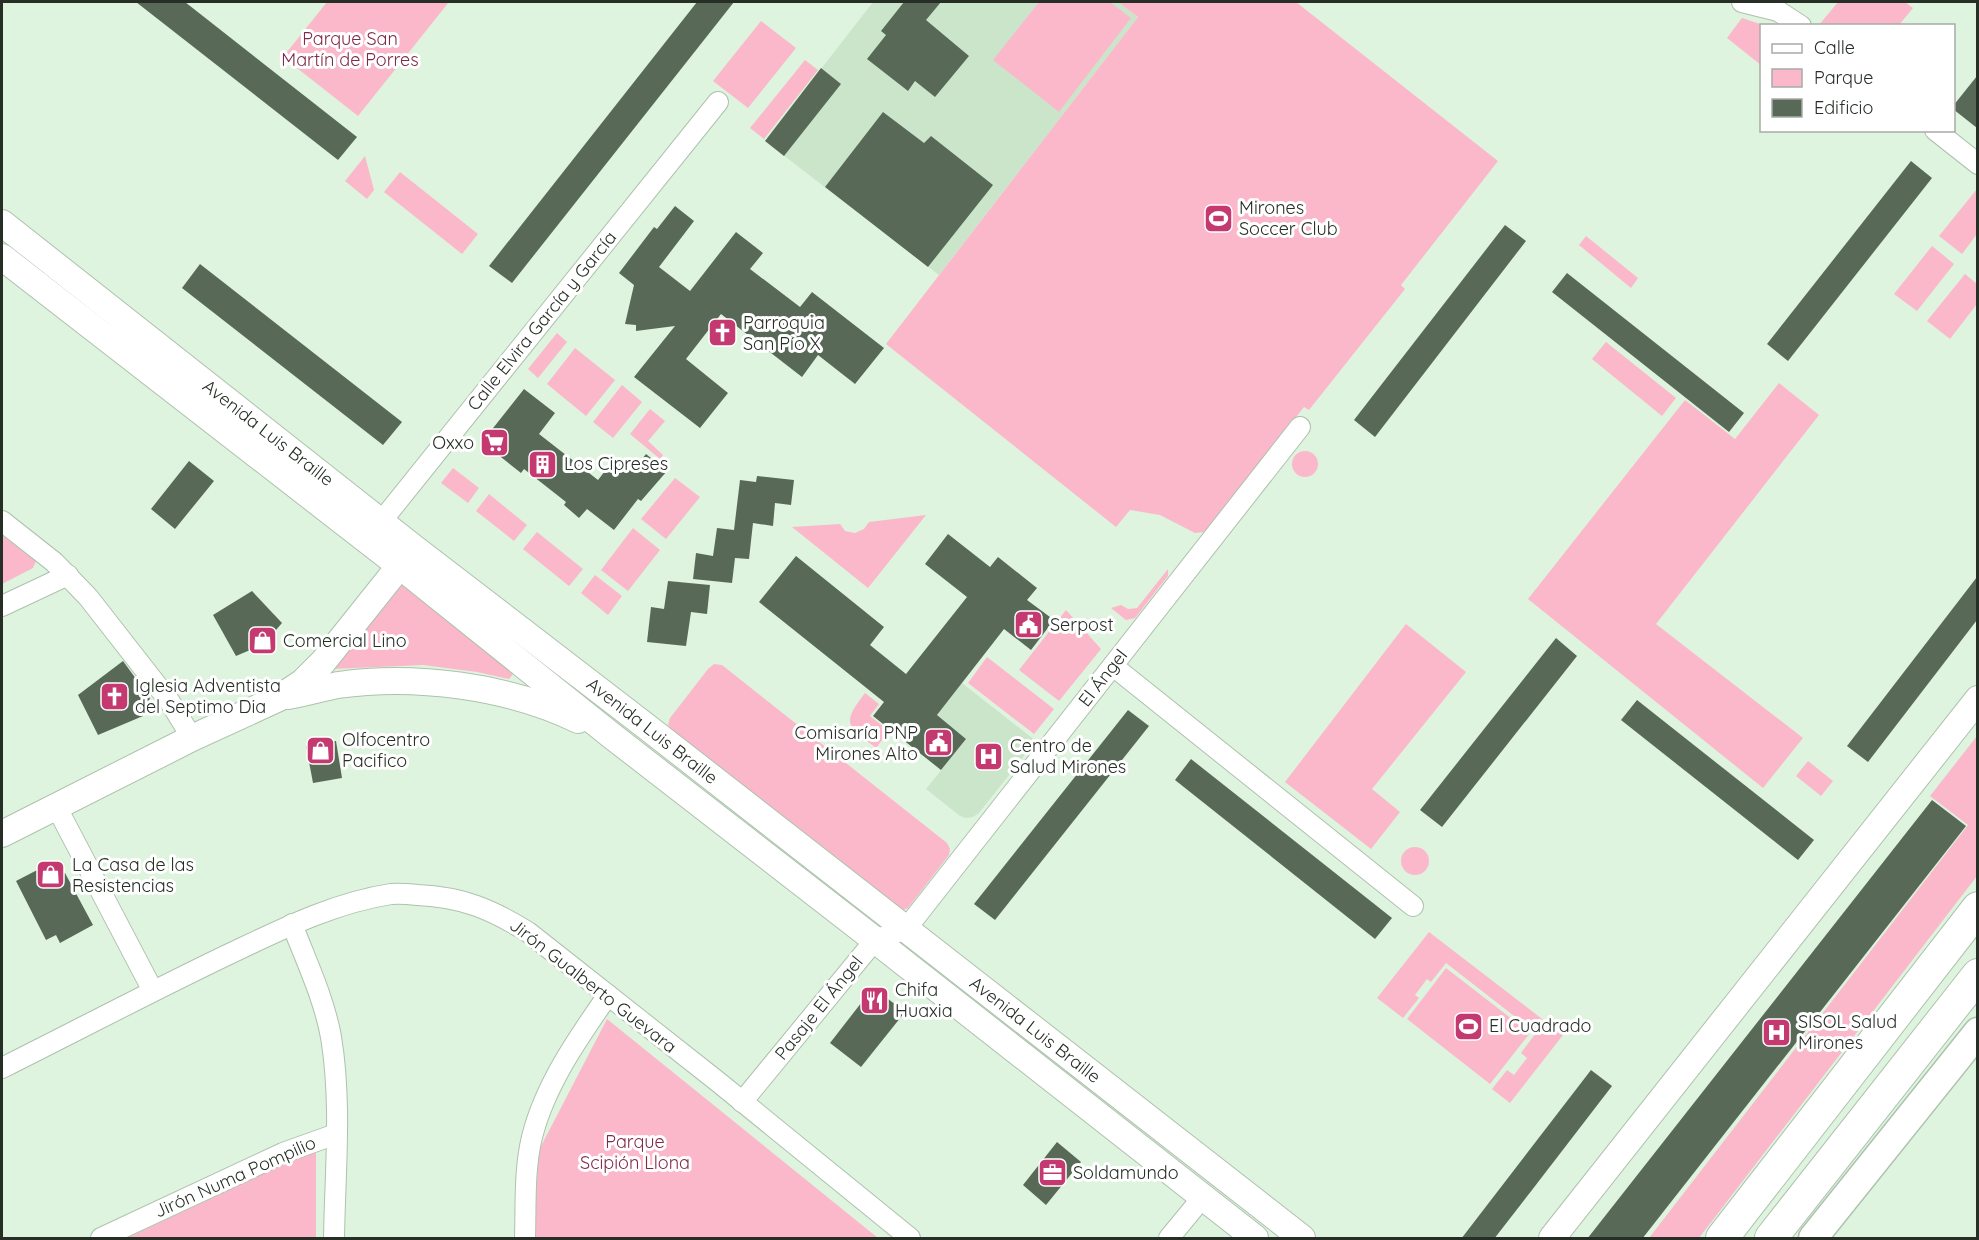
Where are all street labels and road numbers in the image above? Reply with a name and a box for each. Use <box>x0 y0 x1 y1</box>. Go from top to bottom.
street label: Calle Elvira García y García <box>462 226 621 415</box>
street label: Avenida Luis Braille <box>198 374 339 491</box>
street label: El Ángel <box>1073 644 1132 711</box>
street label: Avenida Luis Braille <box>582 672 723 789</box>
street label: Jirón Gualberto Guevara <box>505 913 681 1058</box>
street label: Pasaje El Ángel <box>770 951 868 1064</box>
street label: Avenida Luis Braille <box>965 971 1106 1088</box>
street label: Jirón Numa Pompilio <box>150 1131 319 1222</box>

